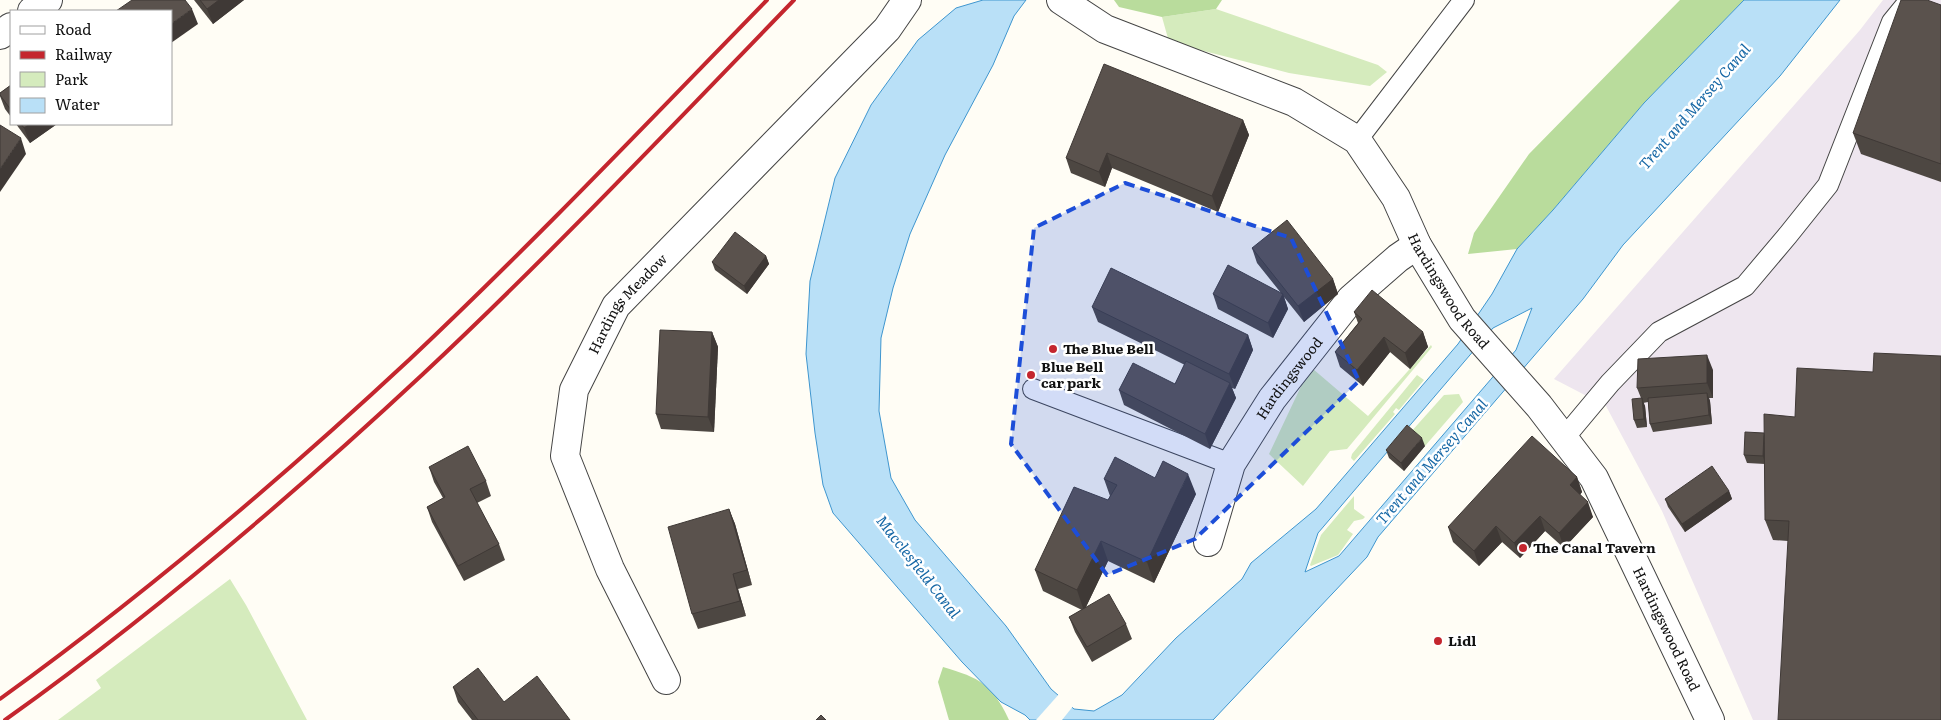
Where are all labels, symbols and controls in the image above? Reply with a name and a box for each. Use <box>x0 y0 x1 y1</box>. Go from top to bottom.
legend <box>10 10 172 125</box>
text: Road <box>55 17 91 40</box>
water label: Trent and Mersey Canal <box>1633 37 1756 174</box>
text: Railway <box>55 42 113 65</box>
text: Park <box>55 67 89 90</box>
text: Water <box>55 92 100 115</box>
street label: Hardingswood Road <box>1404 229 1495 353</box>
street label: Hardings Meadow <box>583 249 671 357</box>
street label: Hardingswood <box>1251 332 1327 423</box>
place label: The Blue Bell <box>1063 338 1154 358</box>
marker: The Blue Bell <box>1047 343 1059 355</box>
place label: Blue Bell car park <box>1041 356 1103 392</box>
marker: Blue Bell car park <box>1025 369 1037 381</box>
water label: Trent and Mersey Canal <box>1370 392 1493 529</box>
water label: Macclesfield Canal <box>872 510 967 623</box>
place label: The Canal Tavern <box>1533 537 1656 557</box>
marker: The Canal Tavern <box>1517 542 1529 554</box>
street label: Hardingswood Road <box>1629 563 1706 694</box>
place label: Lidl <box>1448 630 1476 650</box>
marker: Lidl <box>1432 635 1444 647</box>

